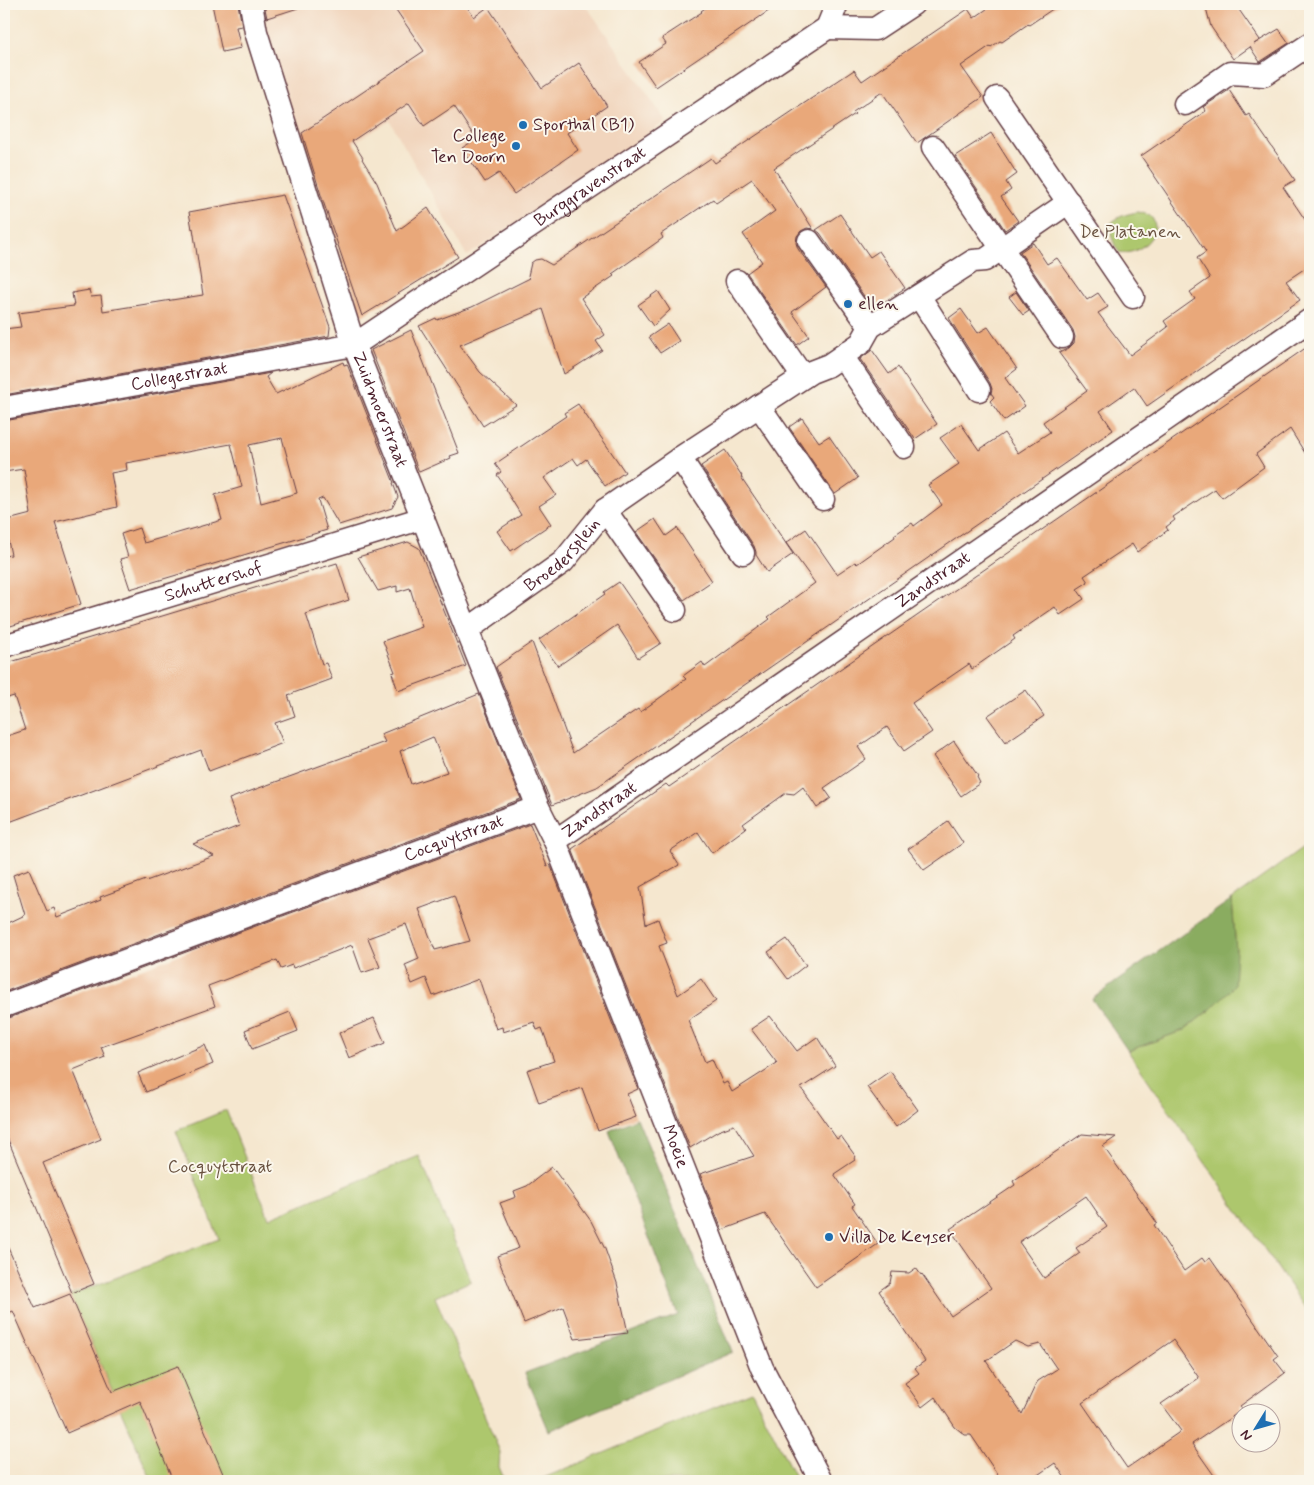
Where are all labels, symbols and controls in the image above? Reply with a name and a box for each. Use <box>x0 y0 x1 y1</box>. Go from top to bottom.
place label: Sporthal (B1) <box>533 113 635 137</box>
marker: Sporthal (B1) <box>517 119 529 131</box>
place label: College Ten Doorn <box>431 124 506 169</box>
marker: College Ten Doorn <box>510 140 522 152</box>
street label: Burggravenstraat <box>530 140 651 233</box>
park label: De Platanen <box>1079 220 1181 244</box>
place label: ellen <box>858 292 898 316</box>
marker: ellen <box>842 298 854 310</box>
street label: Zuidmoerstraat <box>346 348 413 471</box>
street label: Collegestraat <box>129 356 230 397</box>
street label: Broedersplein <box>519 513 606 598</box>
street label: Zandstraat <box>890 546 975 615</box>
street label: Schuttershof <box>162 556 266 608</box>
street label: Zandstraat <box>557 776 642 845</box>
street label: Cocquytstraat <box>401 809 507 868</box>
street label: Moeie <box>656 1121 694 1172</box>
park label: Cocquytstraat <box>168 1155 273 1179</box>
place label: Villa De Keyser <box>839 1225 955 1249</box>
marker: Villa De Keyser <box>823 1231 835 1243</box>
north arrow <box>1232 1402 1282 1452</box>
text: N <box>1236 1426 1256 1444</box>

